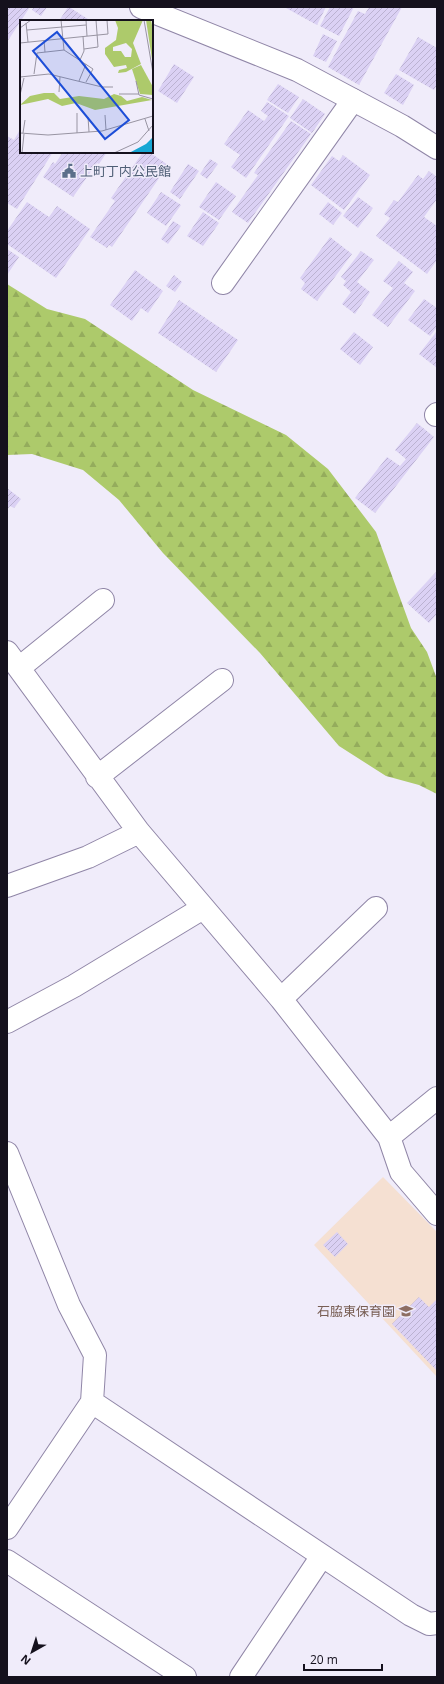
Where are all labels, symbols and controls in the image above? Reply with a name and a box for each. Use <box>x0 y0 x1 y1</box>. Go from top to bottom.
inset map <box>20 20 153 153</box>
place label: 上町丁内公民館 <box>80 162 171 180</box>
public building icon: 上町丁内公民館 <box>61 163 77 179</box>
place label: 石脇東保育園 <box>317 1302 395 1320</box>
school or university icon: 石脇東保育園 <box>398 1303 414 1319</box>
north arrow <box>12 1632 52 1672</box>
scale bar <box>304 1646 382 1672</box>
text: 20 m <box>310 1651 338 1668</box>
text: N <box>17 1652 34 1669</box>

